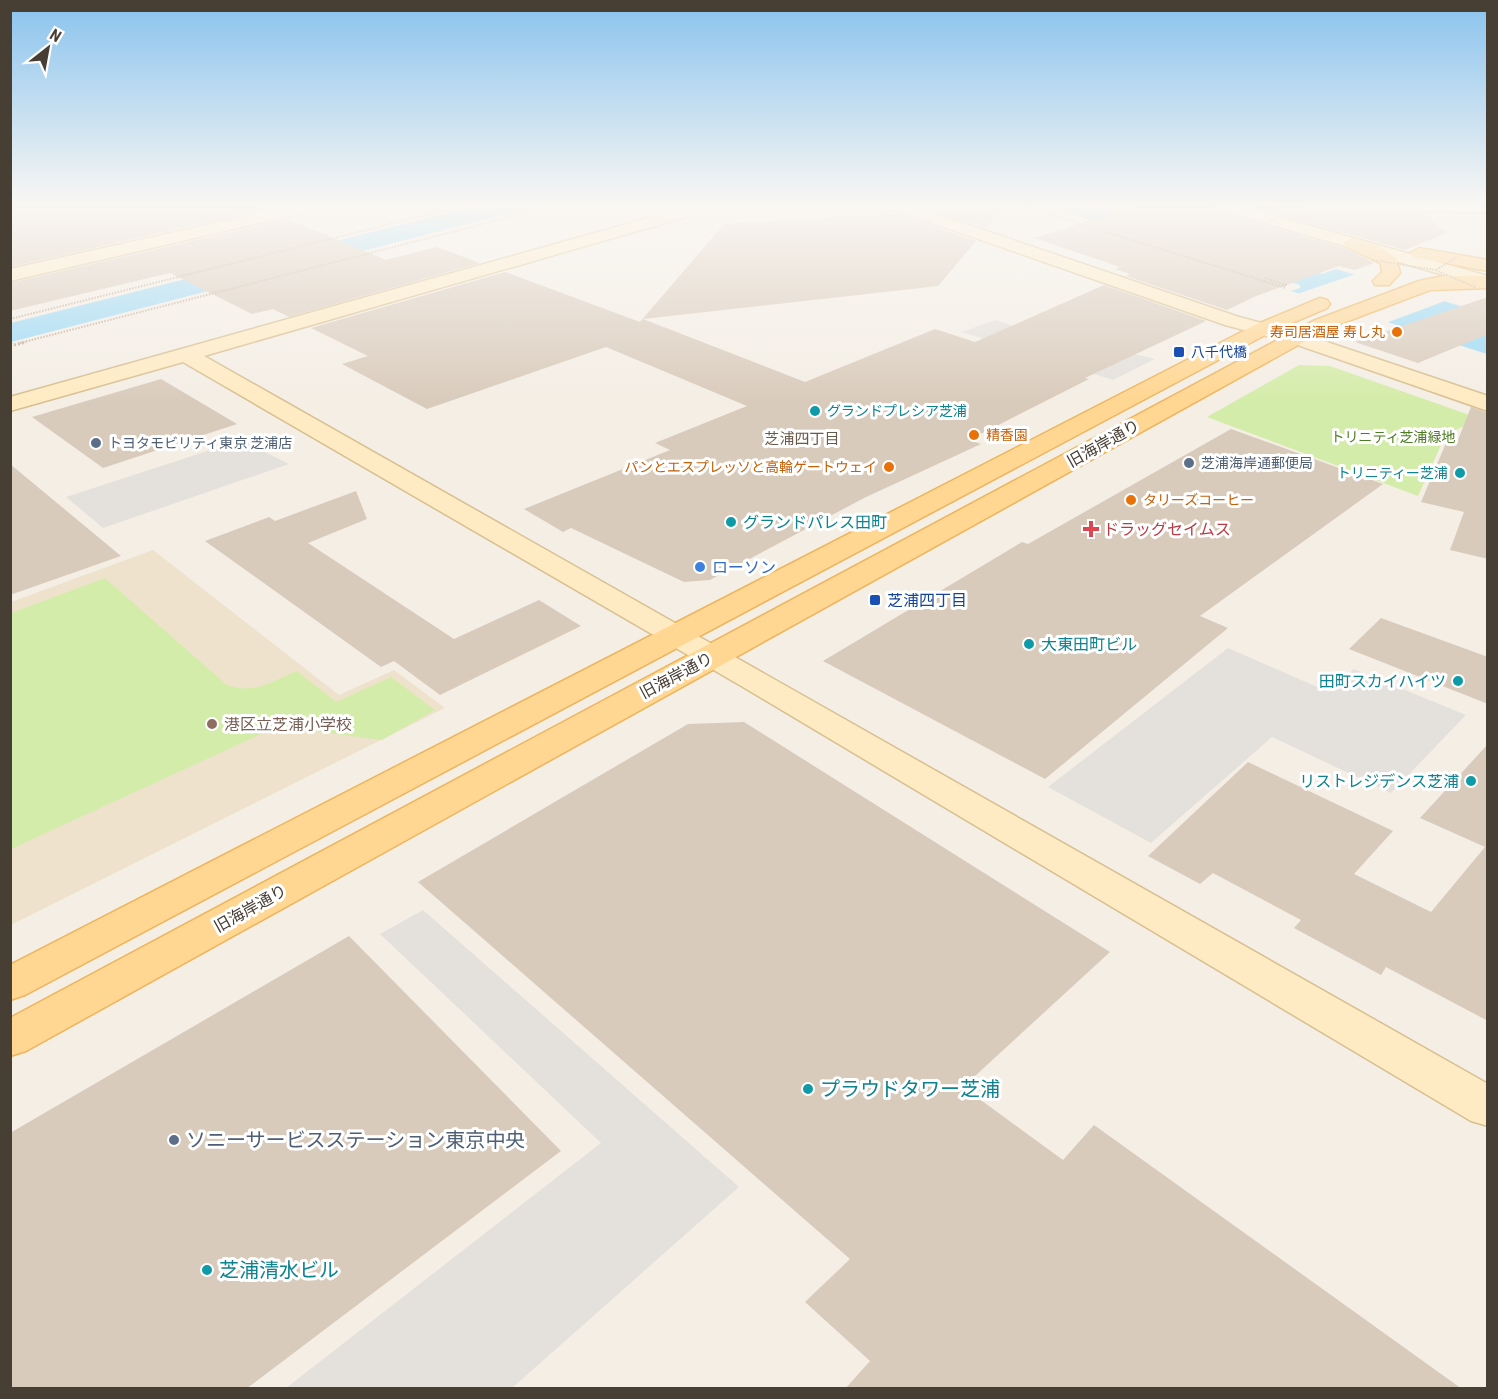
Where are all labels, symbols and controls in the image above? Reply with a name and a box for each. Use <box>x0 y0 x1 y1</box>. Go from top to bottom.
north arrow <box>18 18 78 78</box>
text: N <box>46 25 65 46</box>
place label: 寿司居酒屋 寿し丸 <box>1270 324 1385 340</box>
marker: 寿司居酒屋 寿し丸 <box>1390 325 1404 339</box>
place label: 八千代橋 <box>1191 344 1247 360</box>
marker: 八千代橋 <box>1172 345 1186 359</box>
place label: グランドプレシア芝浦 <box>827 403 967 419</box>
marker: グランドプレシア芝浦 <box>808 404 822 418</box>
street label: 旧海岸通り <box>1064 416 1143 471</box>
place label: 精香園 <box>986 427 1028 443</box>
marker: 精香園 <box>967 428 981 442</box>
park label: トリニティ芝浦緑地 <box>1330 429 1456 445</box>
district label: 芝浦四丁目 <box>764 430 840 448</box>
place label: トヨタモビリティ東京 芝浦店 <box>108 435 292 451</box>
marker: トヨタモビリティ東京 芝浦店 <box>89 436 103 450</box>
place label: 芝浦海岸通郵便局 <box>1201 455 1313 471</box>
marker: 芝浦海岸通郵便局 <box>1182 456 1196 470</box>
place label: パンとエスプレッソと高輪ゲートウェイ <box>624 459 877 475</box>
marker: パンとエスプレッソと高輪ゲートウェイ <box>882 460 896 474</box>
place label: トリニティー芝浦 <box>1337 465 1448 481</box>
marker: トリニティー芝浦 <box>1453 466 1467 480</box>
place label: タリーズコーヒー <box>1143 492 1254 508</box>
marker: タリーズコーヒー <box>1124 493 1138 507</box>
place label: グランドパレス田町 <box>743 513 887 532</box>
marker: グランドパレス田町 <box>724 515 738 529</box>
place label: ドラッグセイムス <box>1103 520 1231 539</box>
marker: ドラッグセイムス <box>1084 522 1098 536</box>
place label: ローソン <box>712 558 776 577</box>
marker: ローソン <box>693 560 707 574</box>
place label: 芝浦四丁目 <box>887 591 967 610</box>
marker: 芝浦四丁目 <box>868 593 882 607</box>
place label: 大東田町ビル <box>1041 635 1137 654</box>
marker: 大東田町ビル <box>1022 637 1036 651</box>
street label: 旧海岸通り <box>636 648 716 703</box>
place label: 田町スカイハイツ <box>1319 672 1446 691</box>
marker: 田町スカイハイツ <box>1451 674 1465 688</box>
place label: 港区立芝浦小学校 <box>224 715 352 734</box>
marker: 港区立芝浦小学校 <box>205 717 219 731</box>
place label: リストレジデンス芝浦 <box>1299 772 1459 791</box>
marker: リストレジデンス芝浦 <box>1464 774 1478 788</box>
street label: 旧海岸通り <box>211 881 290 936</box>
place label: プラウドタワー芝浦 <box>820 1077 1000 1101</box>
marker: プラウドタワー芝浦 <box>801 1082 815 1096</box>
place label: ソニーサービスステーション東京中央 <box>186 1128 525 1152</box>
marker: ソニーサービスステーション東京中央 <box>167 1133 181 1147</box>
place label: 芝浦清水ビル <box>219 1258 339 1282</box>
marker: 芝浦清水ビル <box>200 1263 214 1277</box>

